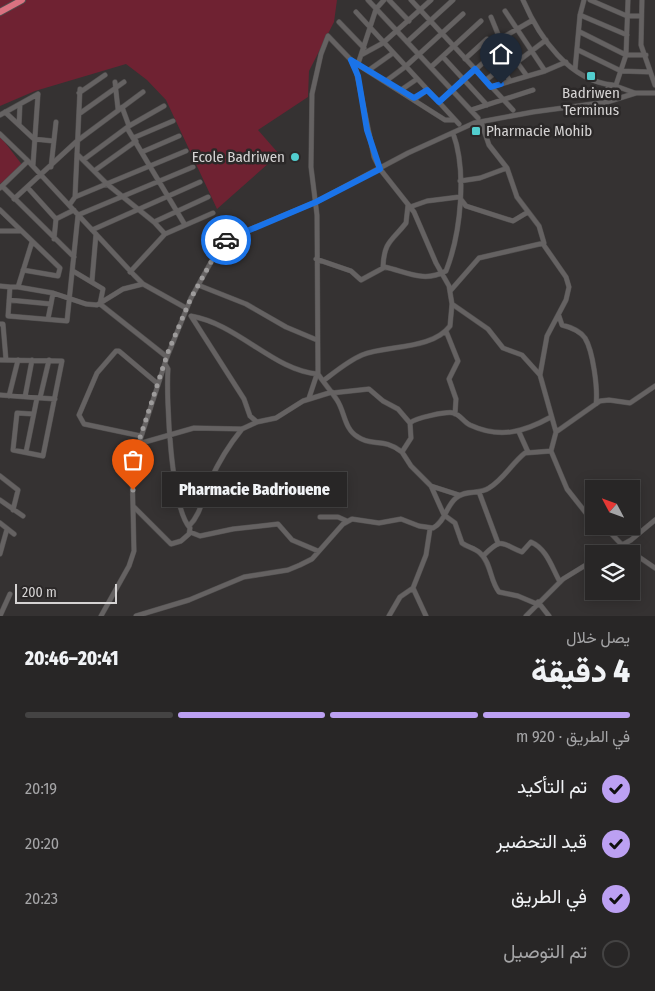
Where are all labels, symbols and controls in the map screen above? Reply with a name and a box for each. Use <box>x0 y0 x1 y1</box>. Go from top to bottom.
pin <box>480 33 522 84</box>
icon: home <box>487 40 515 68</box>
marker: Badriwen Terminus <box>585 70 597 82</box>
place label: Badriwen Terminus <box>562 84 620 119</box>
place label: Pharmacie Mohib <box>486 122 592 140</box>
marker: Pharmacie Mohib <box>470 125 482 137</box>
place label: Ecole Badriwen <box>192 148 285 166</box>
marker: Ecole Badriwen <box>289 151 301 163</box>
courier <box>201 215 251 265</box>
icon: car <box>212 226 240 254</box>
pin <box>112 439 154 490</box>
icon: bag <box>119 446 147 474</box>
callout: Pharmacie Badriouene <box>163 472 348 508</box>
text: Pharmacie Badriouene <box>179 480 330 499</box>
north arrow <box>585 480 640 535</box>
map controls <box>585 480 640 600</box>
button: layers <box>585 545 640 600</box>
scale bar <box>15 581 118 604</box>
text: 200 m <box>22 584 57 601</box>
text: يصل خلال <box>566 628 630 647</box>
text: 20:41–20:46 <box>25 647 118 670</box>
text: 4 دقيقة <box>531 652 630 690</box>
text: في الطريق · 920 m <box>516 727 630 746</box>
text: تم التأكيد <box>517 775 587 798</box>
icon: check <box>602 775 630 803</box>
text: 20:19 <box>25 779 57 798</box>
text: قيد التحضير <box>496 830 587 853</box>
icon: check <box>602 830 630 858</box>
text: 20:20 <box>25 834 59 853</box>
text: في الطريق <box>511 885 587 908</box>
icon: check <box>602 885 630 913</box>
text: 20:23 <box>25 889 58 908</box>
text: تم التوصيل <box>503 940 587 963</box>

